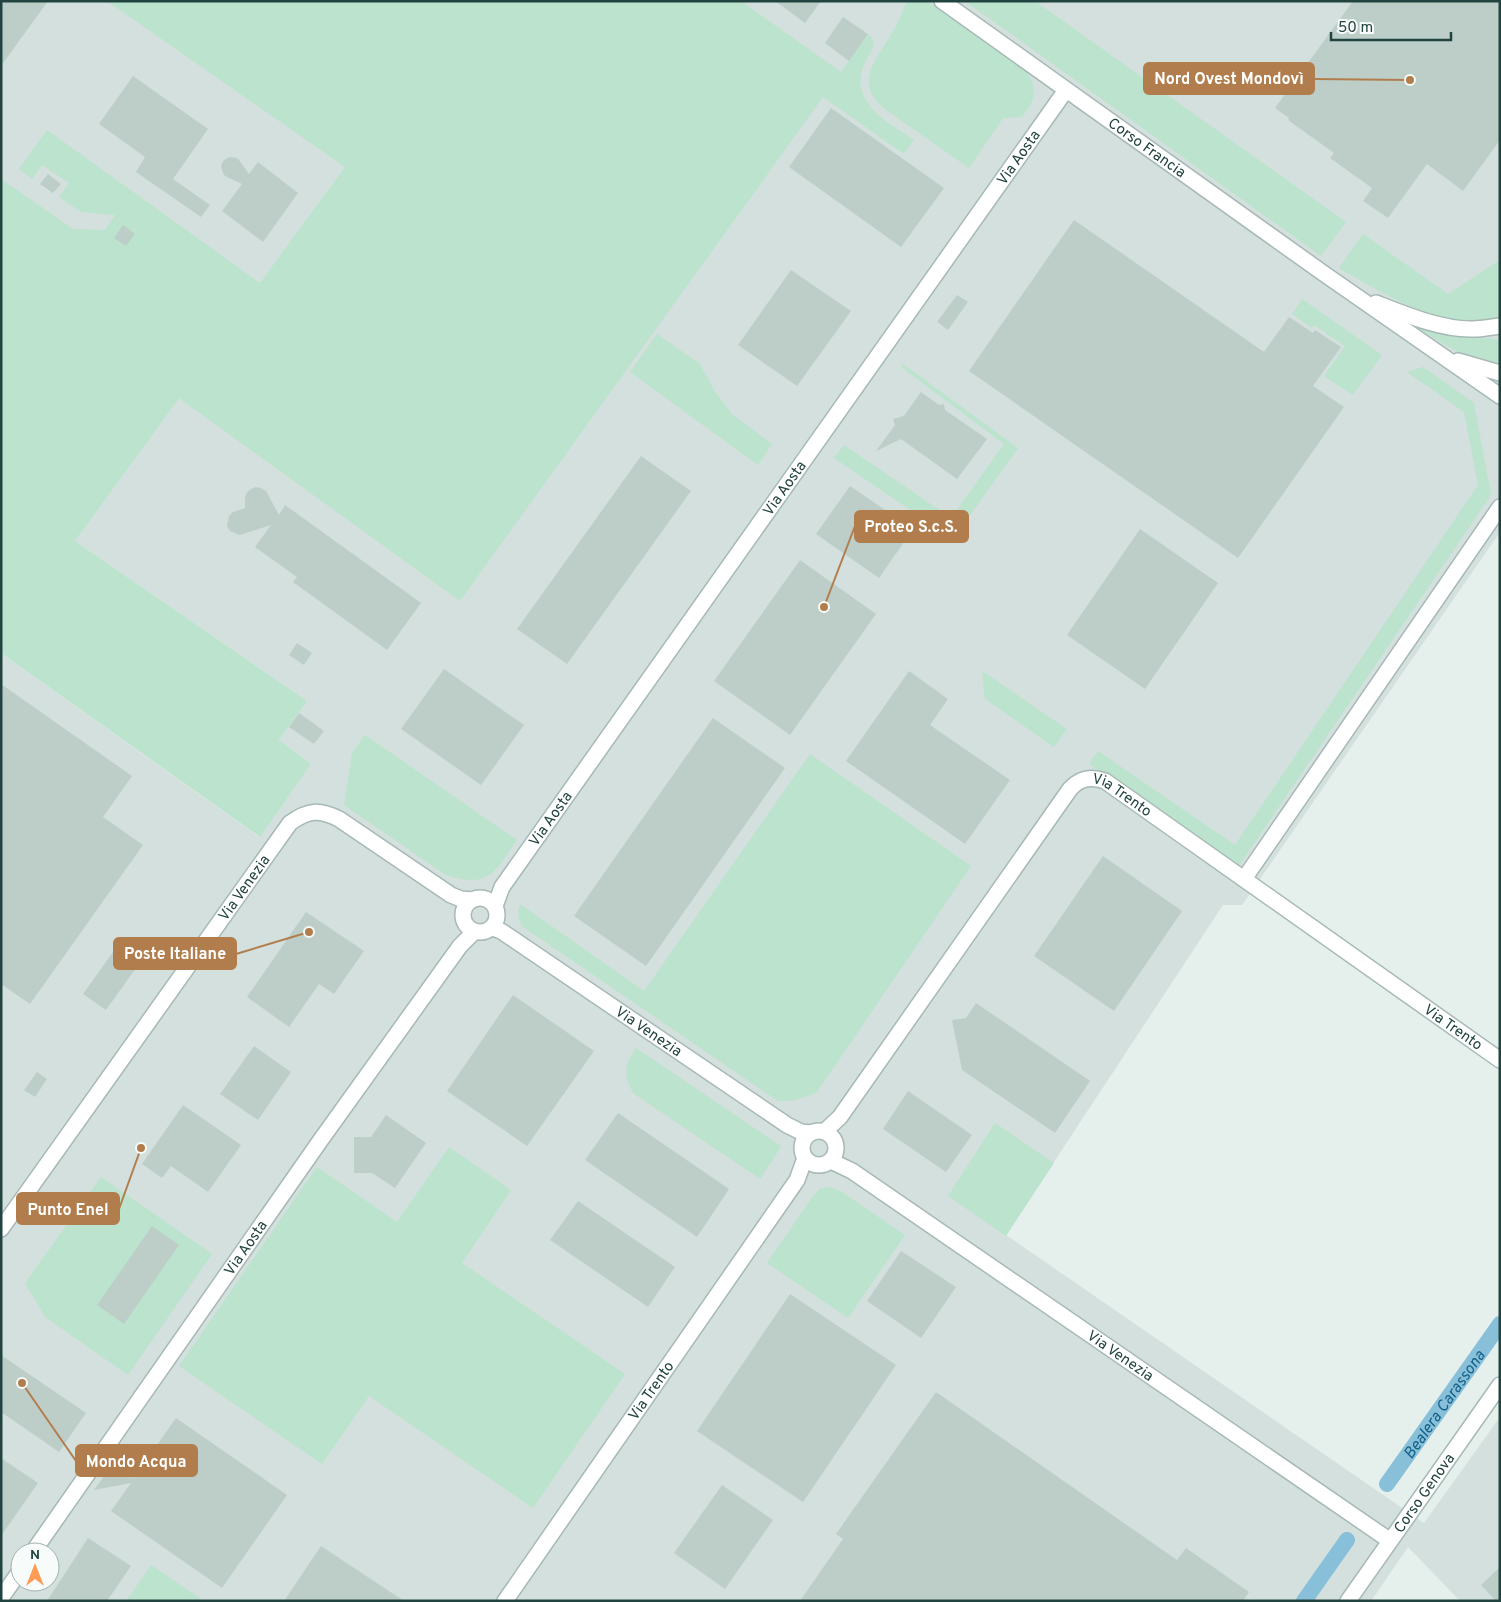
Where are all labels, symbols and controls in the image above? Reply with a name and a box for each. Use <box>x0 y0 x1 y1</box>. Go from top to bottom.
scale bar <box>1331 10 1451 42</box>
text: 50 m <box>1338 19 1373 38</box>
callout: Nord Ovest Mondovì <box>1144 63 1314 94</box>
text: Nord Ovest Mondovì <box>1154 70 1304 90</box>
street label: Corso Francia <box>1104 114 1189 183</box>
street label: Via Aosta <box>994 127 1045 190</box>
street label: Via Aosta <box>760 458 812 520</box>
callout: Proteo S.c.S. <box>855 511 968 542</box>
text: Proteo S.c.S. <box>864 518 958 538</box>
street label: Via Trento <box>1091 770 1155 822</box>
street label: Via Aosta <box>526 788 578 851</box>
street label: Via Venezia <box>215 852 275 925</box>
callout: Poste Italiane <box>114 938 236 969</box>
text: Poste Italiane <box>124 945 226 965</box>
street label: Via Trento <box>1419 1001 1486 1056</box>
street label: Via Venezia <box>611 1003 685 1062</box>
callout: Punto Enel <box>17 1193 119 1224</box>
text: Punto Enel <box>27 1201 109 1221</box>
street label: Via Aosta <box>221 1217 272 1280</box>
street label: Via Venezia <box>1083 1327 1157 1386</box>
water label: Bealera Carassona <box>1400 1346 1491 1463</box>
street label: Via Trento <box>625 1358 679 1425</box>
callout: Mondo Acqua <box>76 1445 197 1476</box>
street label: Corso Genova <box>1391 1450 1460 1538</box>
text: Mondo Acqua <box>86 1453 186 1473</box>
north arrow <box>10 1542 60 1592</box>
text: N <box>30 1547 40 1564</box>

